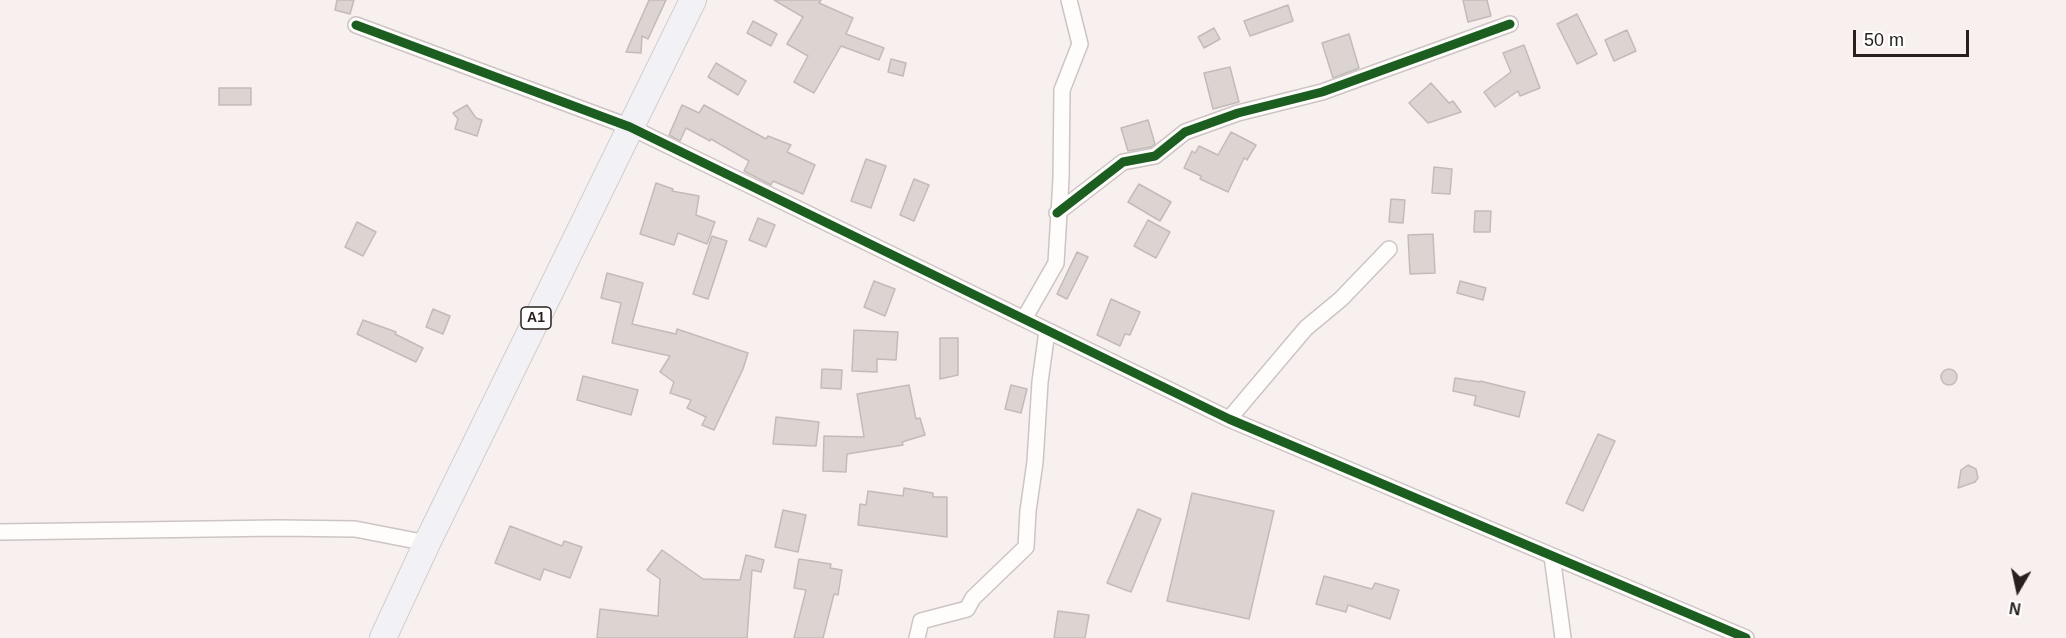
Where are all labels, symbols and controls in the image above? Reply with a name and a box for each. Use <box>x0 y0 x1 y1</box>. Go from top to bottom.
scale bar <box>1856 18 1972 56</box>
text: 50 m <box>1864 30 1904 50</box>
road number: A1 <box>521 307 551 329</box>
north arrow <box>1988 560 2048 620</box>
text: N <box>2008 599 2022 618</box>

